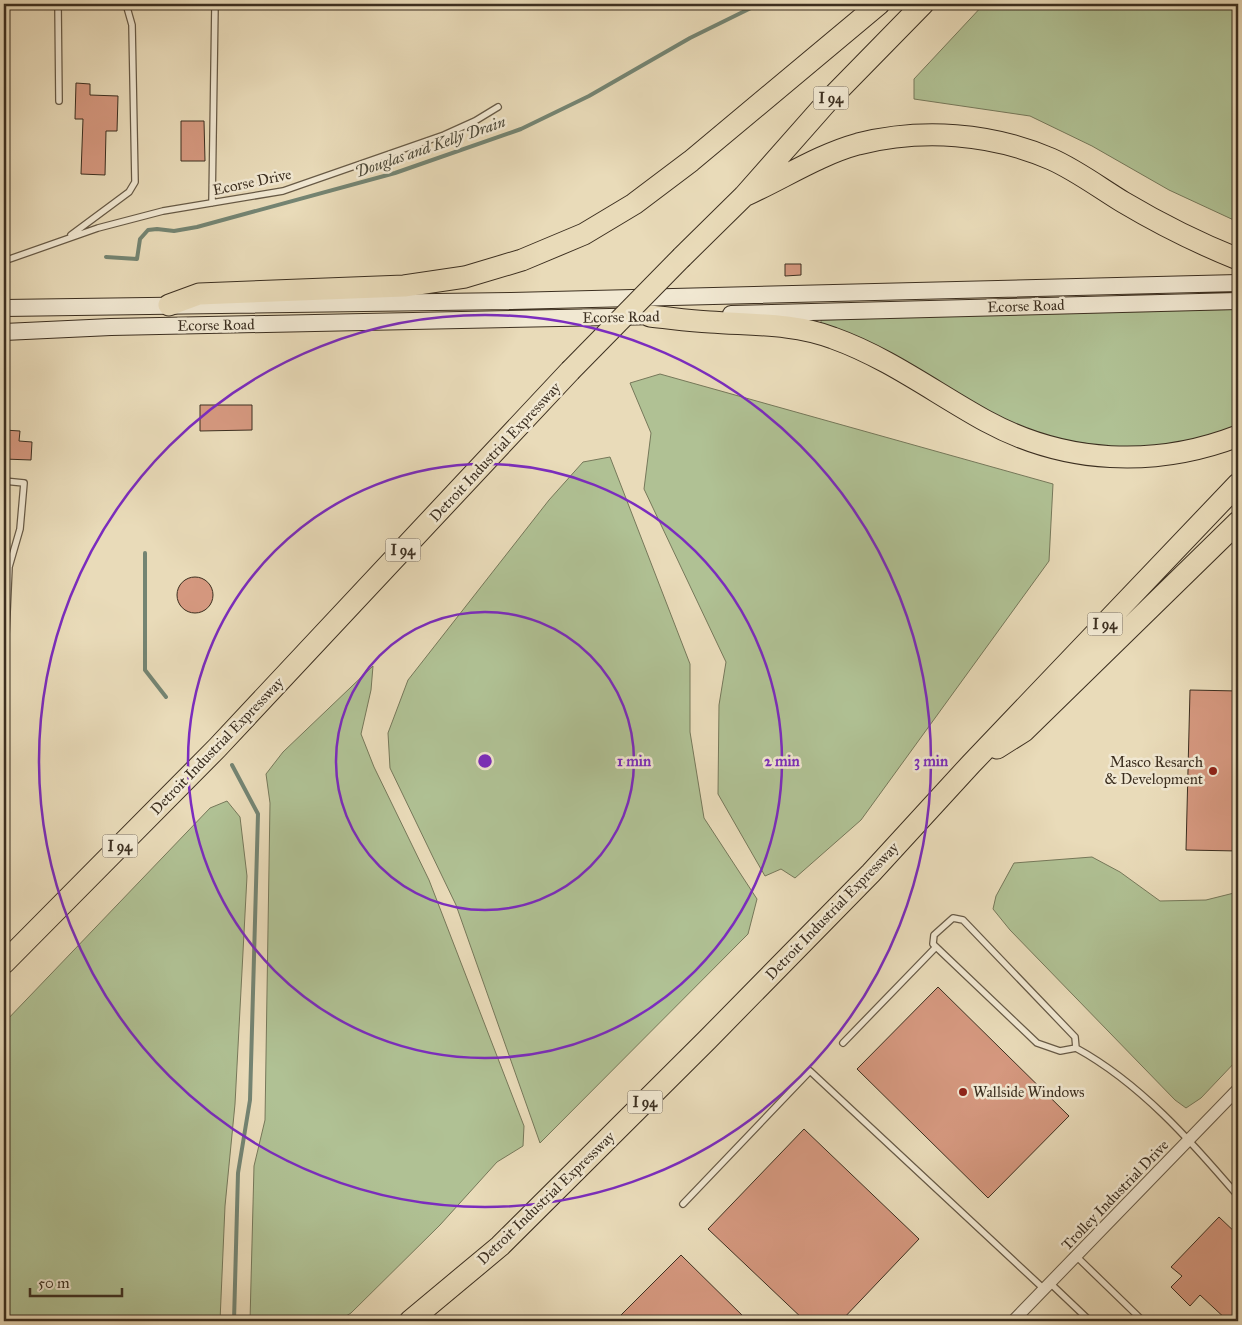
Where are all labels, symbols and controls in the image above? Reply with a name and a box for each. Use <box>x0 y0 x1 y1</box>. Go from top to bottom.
road number: I 94 <box>814 86 848 110</box>
water label: Douglas and Kelly Drain <box>352 112 509 181</box>
street label: Ecorse Drive <box>211 165 293 199</box>
street label: Ecorse Road <box>987 296 1065 316</box>
street label: Ecorse Road <box>582 307 660 327</box>
street label: Ecorse Road <box>177 315 255 335</box>
street label: Detroit Industrial Expressway <box>426 378 565 525</box>
road number: I 94 <box>386 538 420 562</box>
road number: I 94 <box>1088 612 1122 636</box>
street label: Detroit Industrial Expressway <box>147 673 288 818</box>
centre of rings <box>476 752 494 770</box>
text: 1 min <box>617 752 652 770</box>
text: 2 min <box>764 752 801 770</box>
text: 3 min <box>914 752 949 771</box>
place label: Masco Resarch & Development <box>1105 753 1204 788</box>
marker: Masco Resarch & Development <box>1207 765 1219 777</box>
road number: I 94 <box>102 834 138 858</box>
street label: Detroit Industrial Expressway <box>762 838 903 983</box>
place label: Wallside Windows <box>973 1083 1084 1101</box>
marker: Wallside Windows <box>957 1086 969 1098</box>
road number: I 94 <box>628 1090 662 1114</box>
street label: Detroit Industrial Expressway <box>474 1127 619 1268</box>
street label: Trolley Industrial Drive <box>1058 1136 1172 1254</box>
scale bar <box>30 1265 122 1297</box>
text: 50 m <box>38 1274 70 1292</box>

